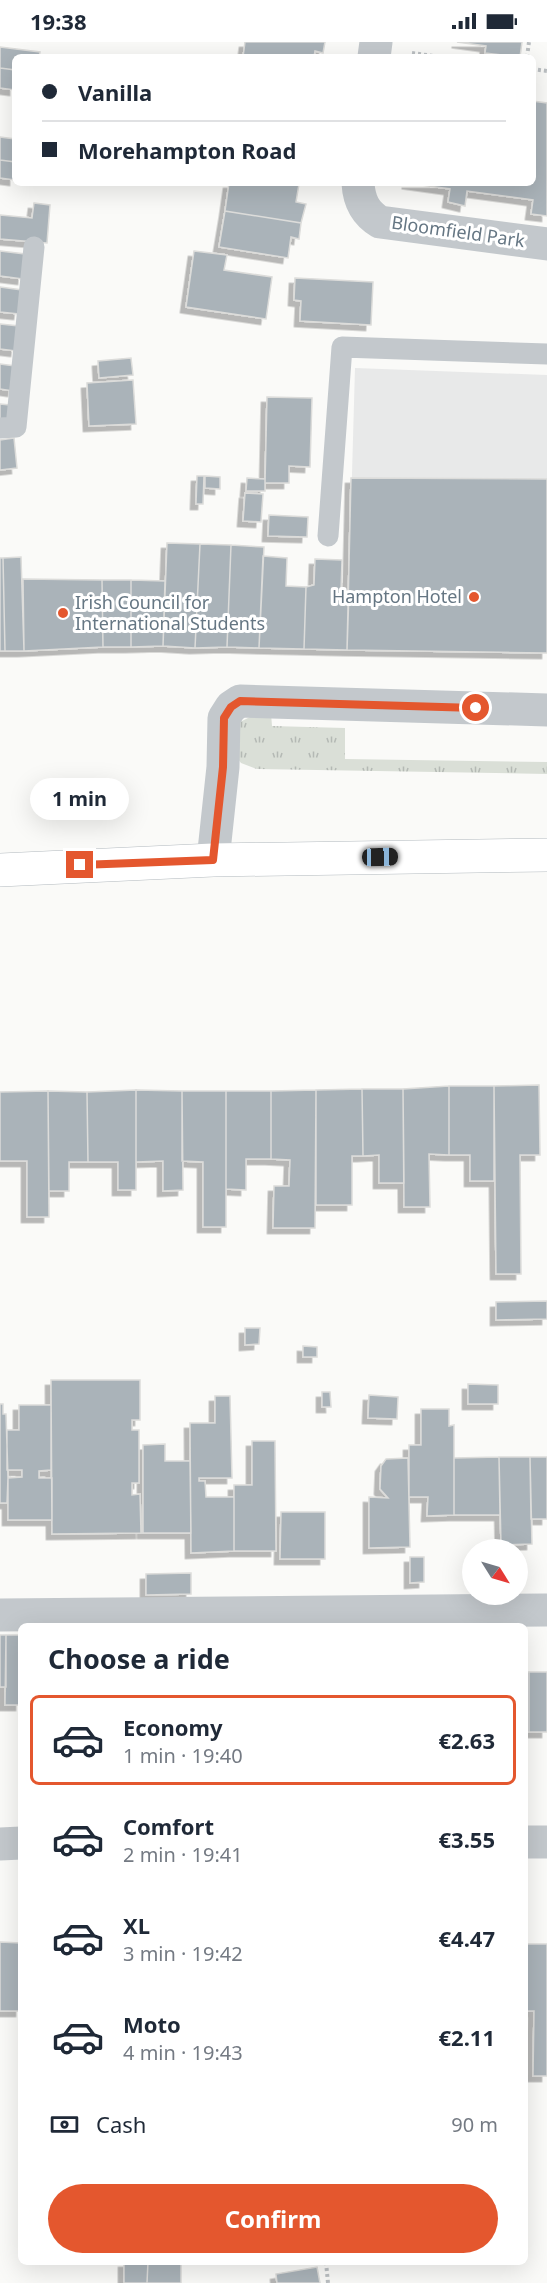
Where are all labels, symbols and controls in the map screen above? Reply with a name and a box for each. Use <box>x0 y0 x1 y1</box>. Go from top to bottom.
text: 19:38 <box>30 6 87 36</box>
text: Vanilla <box>78 77 152 107</box>
text: Morehampton Road <box>78 135 296 165</box>
street label: Bloomfield Park <box>390 210 527 252</box>
place label: Hampton Hotel <box>332 584 462 608</box>
place label: Irish Council for International Students <box>75 590 265 635</box>
marker: Hampton Hotel <box>467 590 481 604</box>
marker: Irish Council for International Students <box>56 606 70 620</box>
route start <box>462 694 489 721</box>
callout: 1 min <box>31 778 130 820</box>
text: 1 min <box>52 785 107 812</box>
car <box>362 848 398 866</box>
route end <box>66 851 93 878</box>
north arrow <box>462 1539 528 1605</box>
map controls <box>462 1539 528 1605</box>
text: Choose a ride <box>48 1640 230 1677</box>
text: Economy <box>123 1712 222 1742</box>
icon: car <box>51 1713 105 1767</box>
text: €2.63 <box>438 1725 495 1755</box>
text: 1 min · 19:40 <box>123 1742 243 1769</box>
text: Comfort <box>123 1811 214 1841</box>
icon: car <box>51 1812 105 1866</box>
text: €3.55 <box>438 1824 495 1854</box>
text: 2 min · 19:41 <box>123 1841 243 1868</box>
text: XL <box>123 1910 150 1940</box>
icon: car <box>51 1911 105 1965</box>
text: €4.47 <box>438 1923 495 1953</box>
text: 3 min · 19:42 <box>123 1940 243 1967</box>
text: Moto <box>123 2009 181 2039</box>
icon: car <box>51 2010 105 2064</box>
text: €2.11 <box>438 2022 495 2052</box>
text: 4 min · 19:43 <box>123 2039 243 2066</box>
icon: cash <box>48 2108 81 2141</box>
text: Cash <box>96 2109 146 2139</box>
text: 90 m <box>451 2111 498 2138</box>
button: Confirm <box>48 2184 498 2253</box>

